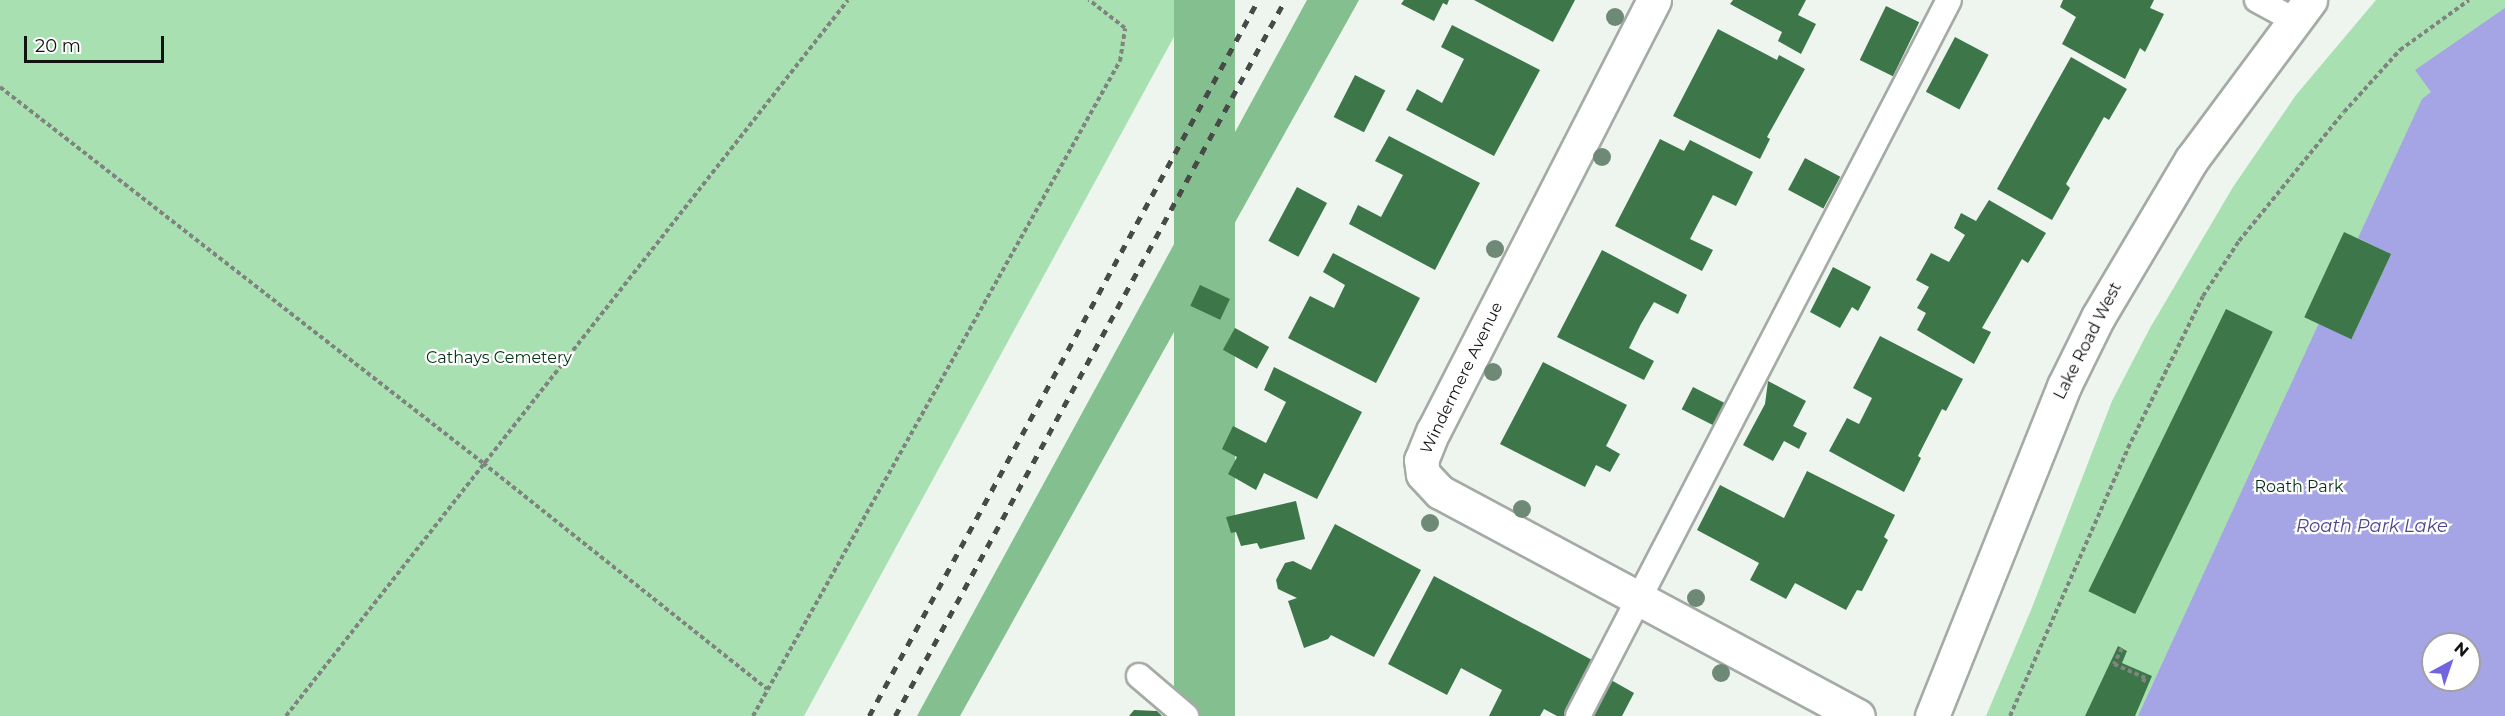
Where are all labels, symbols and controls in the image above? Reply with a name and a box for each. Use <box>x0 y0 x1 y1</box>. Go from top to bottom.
scale bar <box>27 24 166 62</box>
text: 20 m <box>35 35 81 57</box>
street label: Lake Road West <box>2050 279 2126 403</box>
street label: Windermere Avenue <box>1417 299 1507 457</box>
park label: Cathays Cemetery <box>426 348 572 368</box>
park label: Roath Park <box>2254 477 2344 497</box>
water label: Roath Park Lake <box>2296 515 2448 537</box>
north arrow <box>2421 632 2481 692</box>
text: N <box>2451 638 2473 661</box>

